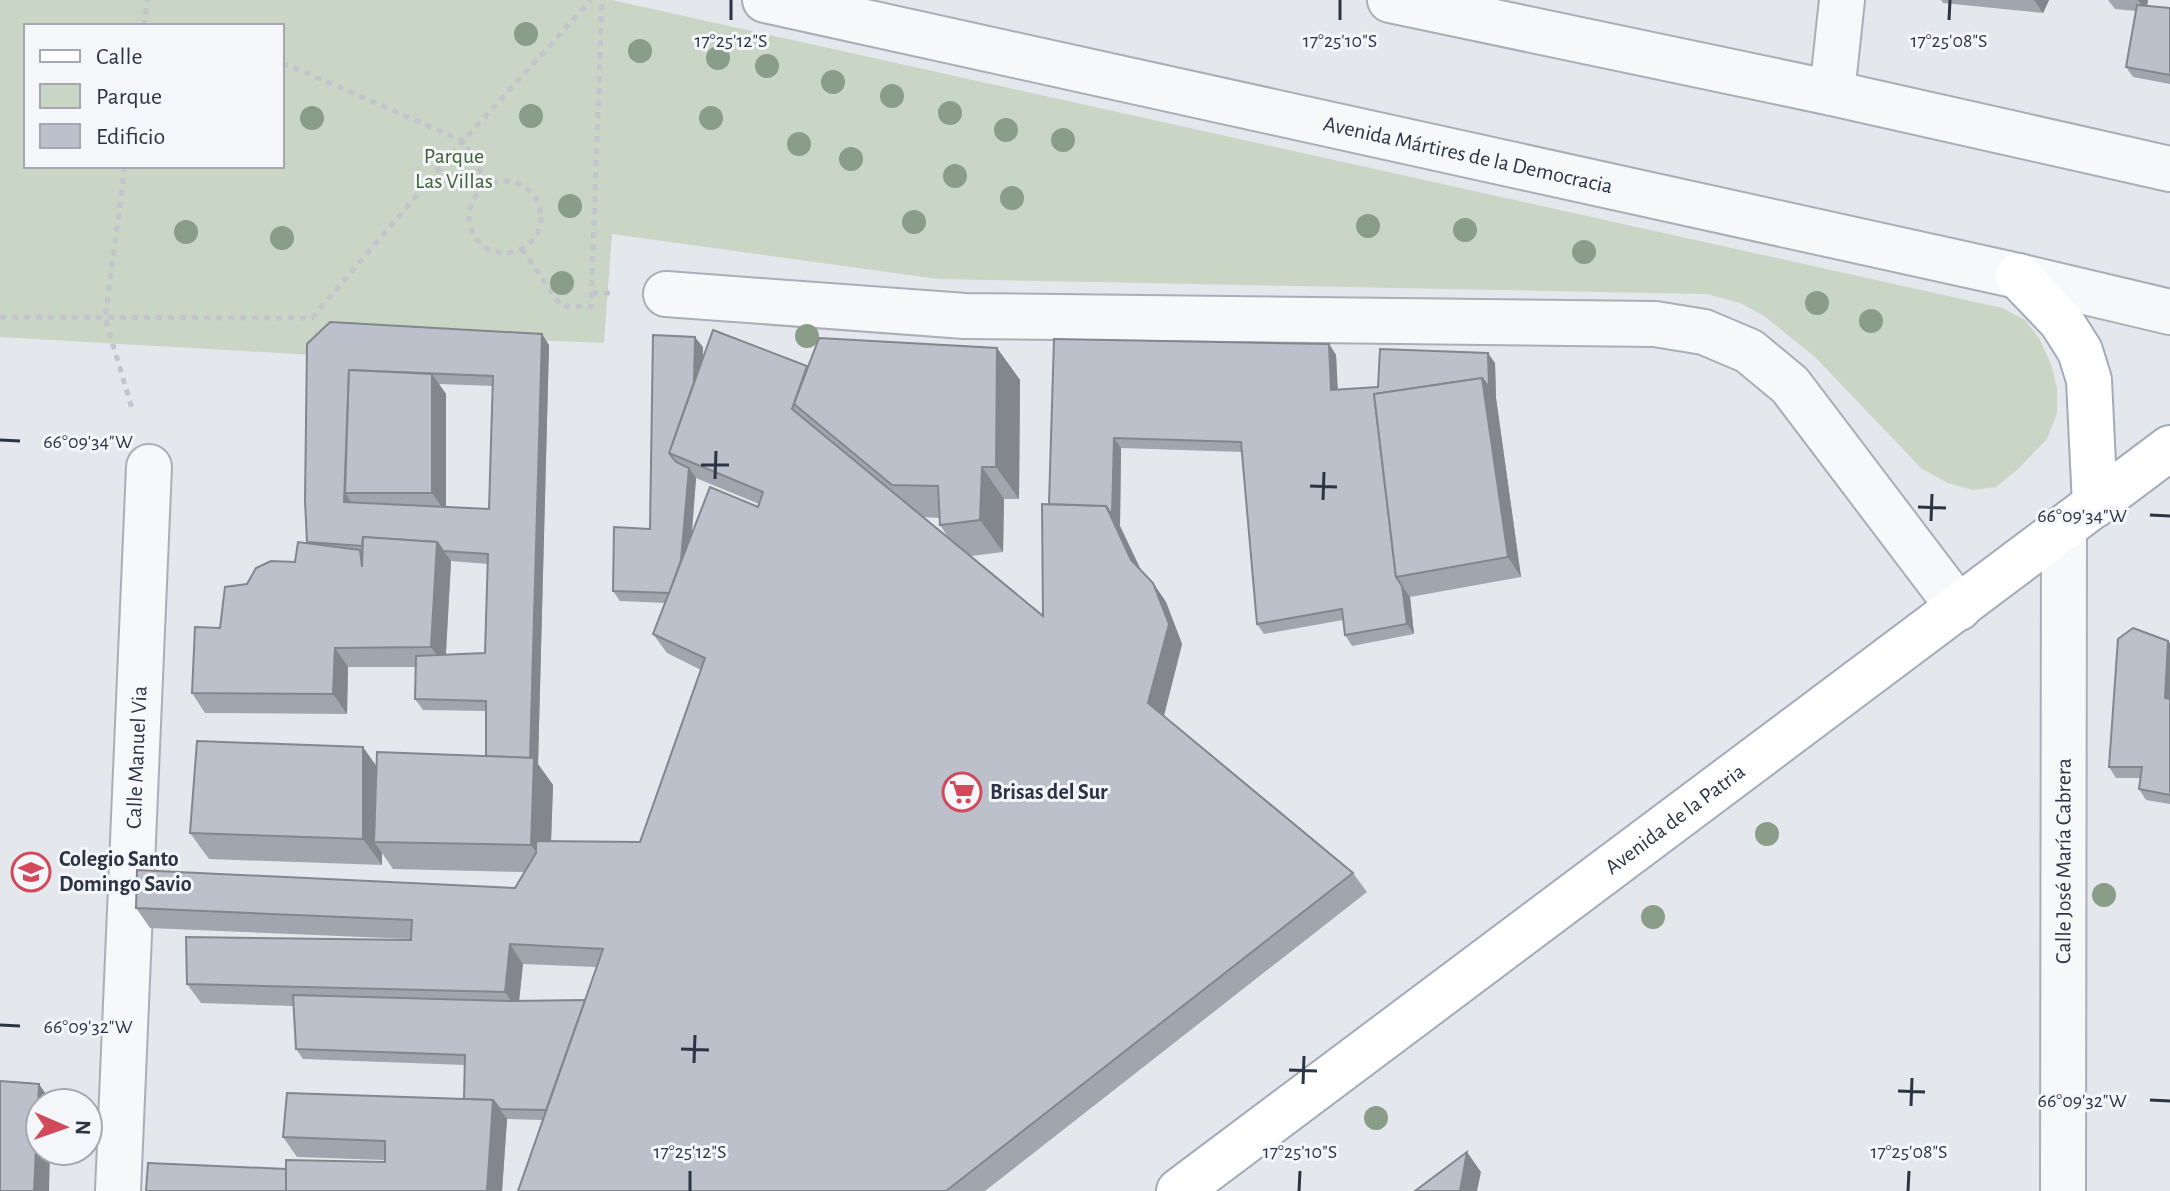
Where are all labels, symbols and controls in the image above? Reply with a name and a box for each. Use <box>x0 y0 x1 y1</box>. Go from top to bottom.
legend <box>24 24 284 168</box>
text: 17°25'12"S <box>695 31 767 51</box>
text: 17°25'10"S <box>1303 31 1377 51</box>
text: 17°25'08"S <box>1911 31 1987 51</box>
text: Calle <box>96 45 143 69</box>
text: Parque <box>96 85 162 109</box>
street label: Avenida Mártires de la Democracia <box>1321 112 1615 197</box>
text: Edificio <box>96 125 165 149</box>
park label: Parque Las Villas <box>415 145 493 192</box>
text: 66°09'34"W <box>43 432 133 452</box>
text: 66°09'34"W <box>2037 506 2127 526</box>
street label: Calle Manuel Via <box>123 685 151 829</box>
street label: Calle José María Cabrera <box>2052 758 2075 964</box>
street label: Avenida de la Patria <box>1601 760 1749 878</box>
supermarket icon: Brisas del Sur <box>941 771 983 813</box>
place label: Brisas del Sur <box>990 781 1108 803</box>
place label: Colegio Santo Domingo Savio <box>59 848 192 895</box>
school or university icon: Colegio Santo Domingo Savio <box>10 851 52 893</box>
text: 66°09'32"W <box>43 1017 133 1037</box>
north arrow <box>24 1087 104 1167</box>
text: 66°09'32"W <box>2037 1091 2127 1111</box>
text: N <box>72 1120 94 1136</box>
text: 17°25'12"S <box>654 1142 726 1162</box>
text: 17°25'10"S <box>1263 1142 1337 1162</box>
text: 17°25'08"S <box>1871 1142 1947 1162</box>

